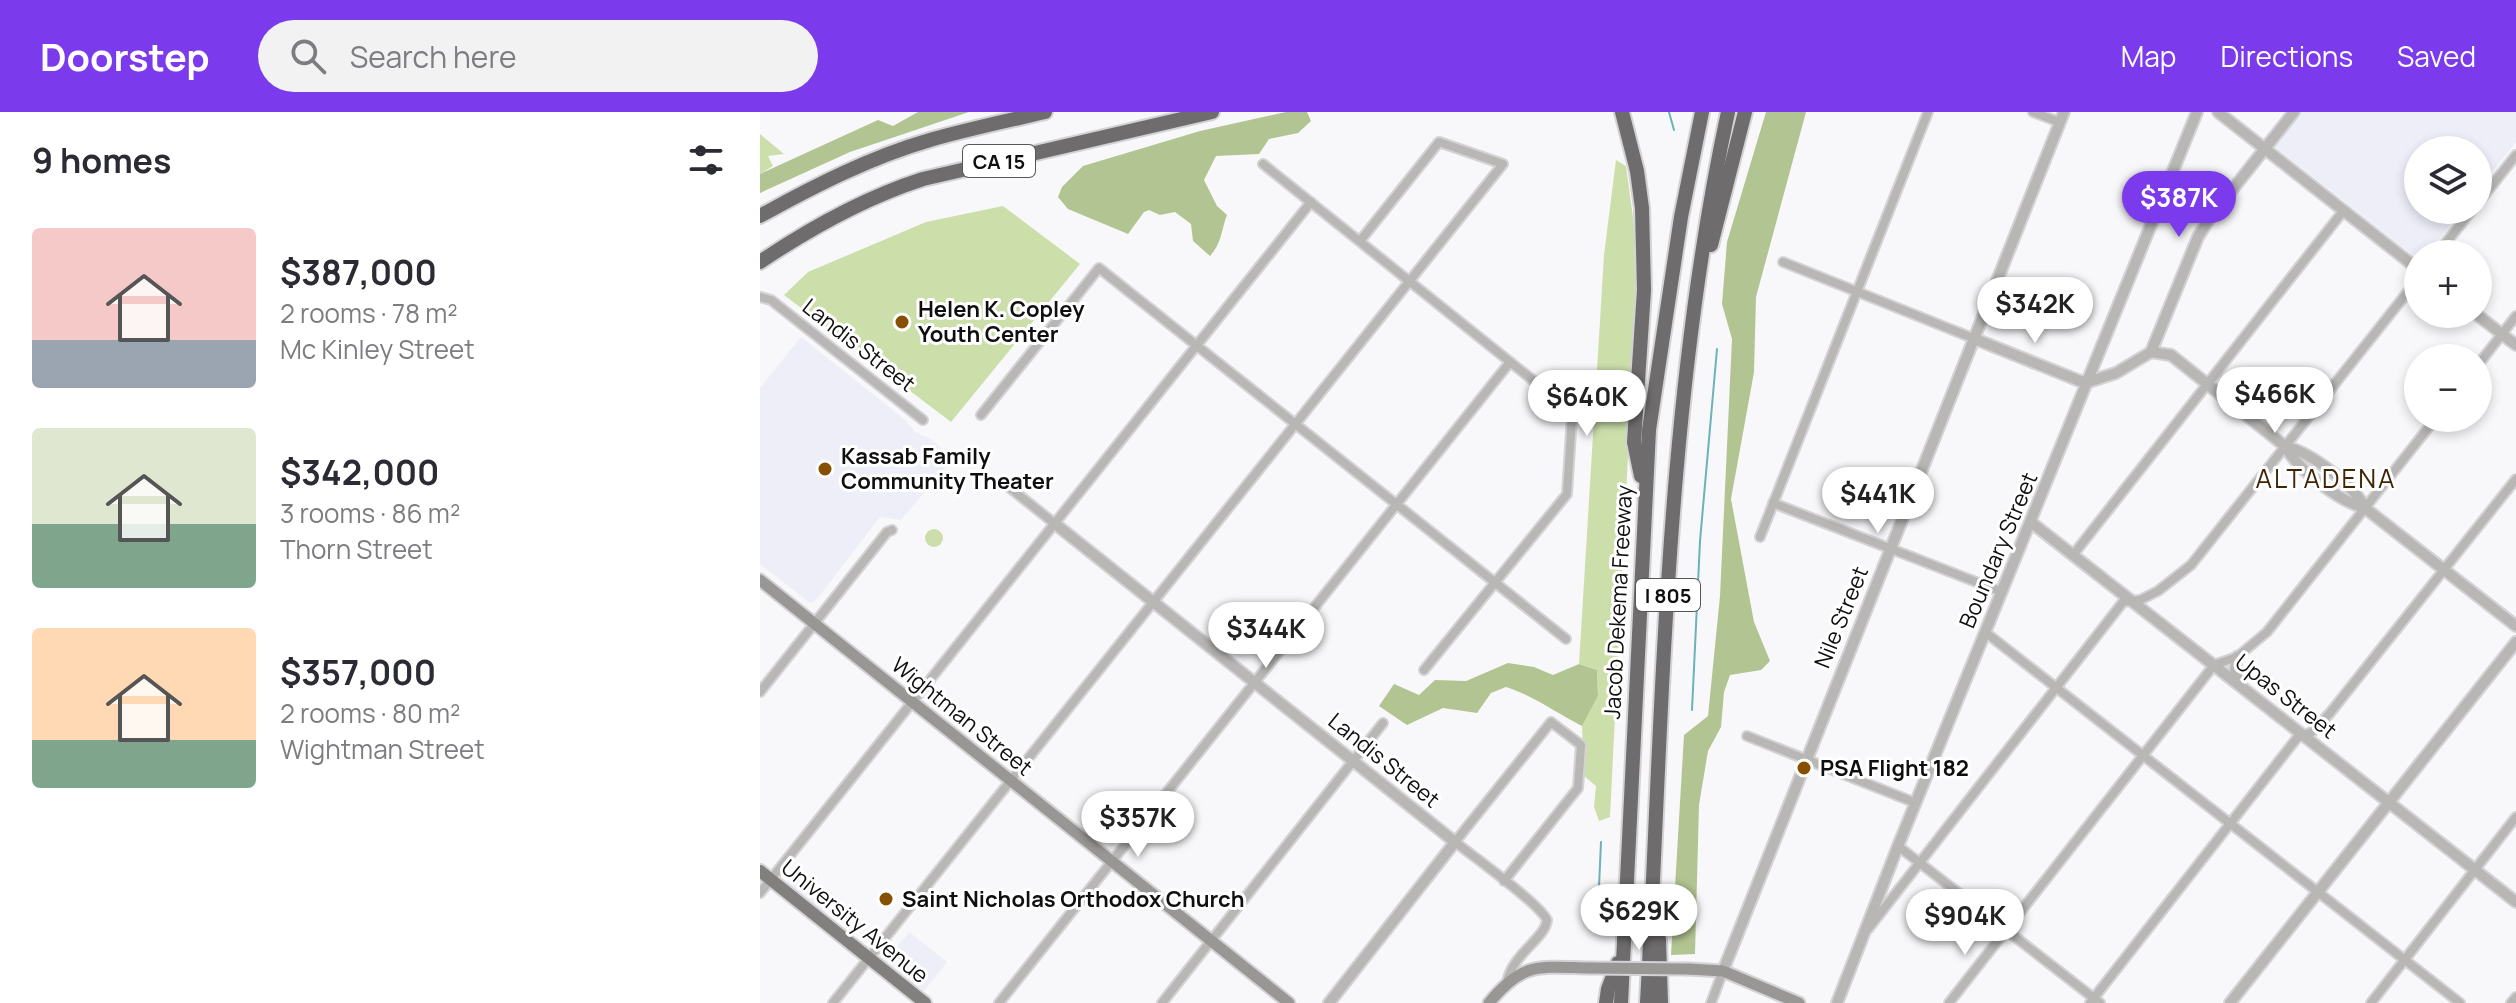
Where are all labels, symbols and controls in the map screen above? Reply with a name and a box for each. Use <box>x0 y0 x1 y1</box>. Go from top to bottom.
search box <box>258 20 818 92</box>
text: Doorstep <box>40 30 210 82</box>
icon: search <box>286 34 330 78</box>
text: Search here <box>350 36 516 77</box>
text: Map <box>2121 37 2176 75</box>
text: Directions <box>2220 37 2353 75</box>
text: Saved <box>2397 37 2476 75</box>
map controls <box>2404 136 2492 432</box>
button: layers <box>2404 136 2492 224</box>
text: 9 homes <box>32 137 171 183</box>
icon: filters <box>684 138 728 182</box>
road number: CA 15 <box>963 145 1035 177</box>
pin: $387K <box>2123 171 2235 239</box>
text: $387K <box>2140 179 2218 215</box>
button: + <box>2404 240 2492 328</box>
text: $387,000 <box>280 249 437 295</box>
icon: home <box>96 260 192 356</box>
pin: $342K <box>1979 277 2091 345</box>
text: $342K <box>1995 285 2075 321</box>
street label: Landis Street <box>797 292 922 399</box>
place label: Helen K. Copley Youth Center <box>918 294 1085 349</box>
text: 2 rooms · 78 m² <box>280 295 458 331</box>
marker: Helen K. Copley Youth Center <box>893 313 911 331</box>
text: Mc Kinley Street <box>280 331 475 367</box>
button: − <box>2404 344 2492 432</box>
pin: $466K <box>2219 367 2331 435</box>
pin: $640K <box>1531 370 1643 438</box>
text: $466K <box>2234 375 2316 411</box>
text: $640K <box>1546 378 1628 414</box>
place label: Kassab Family Community Theater <box>841 441 1054 496</box>
text: $342,000 <box>280 449 440 495</box>
icon: home <box>96 460 192 556</box>
marker: Kassab Family Community Theater <box>816 460 834 478</box>
district label: ALTADENA <box>2255 460 2397 496</box>
pin: $441K <box>1822 467 1934 535</box>
street label: Boundary Street <box>1952 467 2044 632</box>
text: $441K <box>1840 475 1916 511</box>
street label: Jacob Dekema Freeway <box>1597 484 1639 720</box>
text: 3 rooms · 86 m² <box>280 495 460 531</box>
text: Thorn Street <box>280 531 433 567</box>
street label: Nile Street <box>1807 562 1875 672</box>
road number: I 805 <box>1636 579 1700 611</box>
pin: $344K <box>1210 602 1322 670</box>
text: $344K <box>1226 610 1306 646</box>
street label: Upas Street <box>2229 647 2343 745</box>
text: $357,000 <box>280 649 436 695</box>
street label: Wightman Street <box>885 650 1039 782</box>
icon: home <box>96 660 192 756</box>
text: 2 rooms · 80 m² <box>280 695 460 731</box>
street label: Landis Street <box>1322 706 1446 814</box>
text: Wightman Street <box>280 731 485 767</box>
place label: PSA Flight 182 <box>1820 753 1969 783</box>
marker: PSA Flight 182 <box>1795 759 1813 777</box>
pin: $357K <box>1082 791 1194 859</box>
text: $357K <box>1099 799 1177 835</box>
street label: University Avenue <box>775 852 935 990</box>
place label: Saint Nicholas Orthodox Church <box>902 884 1244 914</box>
pin: $629K <box>1583 884 1695 952</box>
pin: $904K <box>1909 889 2021 957</box>
marker: Saint Nicholas Orthodox Church <box>877 890 895 908</box>
text: $629K <box>1599 892 1679 928</box>
text: $904K <box>1924 897 2006 933</box>

